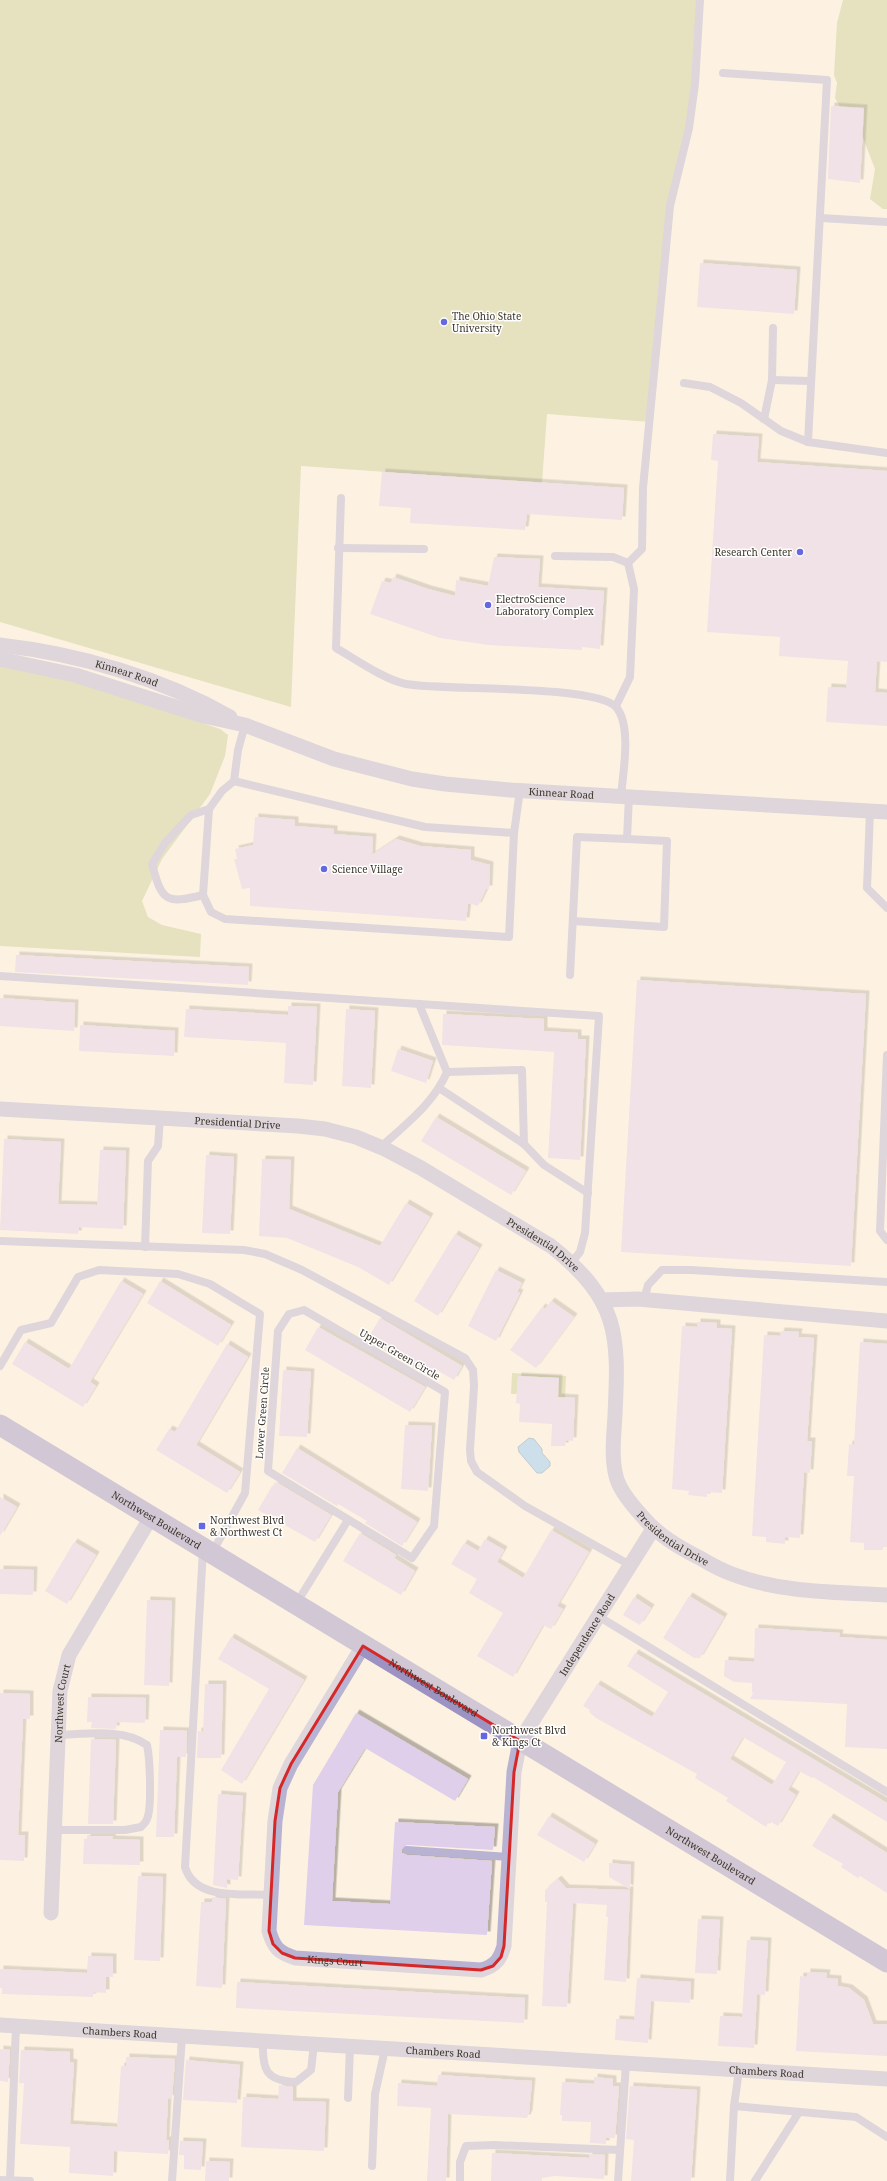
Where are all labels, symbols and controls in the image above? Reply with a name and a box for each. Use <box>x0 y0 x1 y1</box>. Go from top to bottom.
place label: The Ohio State University <box>452 309 521 335</box>
marker: The Ohio State University <box>439 317 449 327</box>
place label: Research Center <box>715 545 792 559</box>
marker: Research Center <box>795 547 805 557</box>
place label: ElectroScience Laboratory Complex <box>496 592 594 618</box>
marker: ElectroScience Laboratory Complex <box>483 600 493 610</box>
street label: Kinnear Road <box>94 656 160 690</box>
street label: Kinnear Road <box>528 784 595 802</box>
place label: Science Village <box>332 862 403 876</box>
marker: Science Village <box>319 864 329 874</box>
street label: Presidential Drive <box>194 1113 281 1132</box>
street label: Presidential Drive <box>504 1214 583 1275</box>
street label: Upper Green Circle <box>357 1325 443 1383</box>
street label: Lower Green Circle <box>252 1366 272 1460</box>
street label: Northwest Boulevard <box>109 1487 204 1552</box>
street label: Presidential Drive <box>634 1508 712 1569</box>
place label: Northwest Blvd & Northwest Ct <box>210 1513 284 1539</box>
marker: Northwest Blvd & Northwest Ct <box>197 1521 207 1531</box>
street label: Independence Road <box>556 1591 618 1678</box>
street label: Northwest Boulevard <box>386 1655 481 1720</box>
street label: Northwest Court <box>51 1662 74 1743</box>
place label: Northwest Blvd & Kings Ct <box>492 1723 566 1749</box>
marker: Northwest Blvd & Kings Ct <box>479 1731 489 1741</box>
street label: Northwest Boulevard <box>664 1823 758 1888</box>
street label: Kings Court <box>307 1952 364 1969</box>
street label: Chambers Road <box>82 2023 158 2042</box>
street label: Chambers Road <box>405 2043 481 2061</box>
street label: Chambers Road <box>729 2062 804 2081</box>

